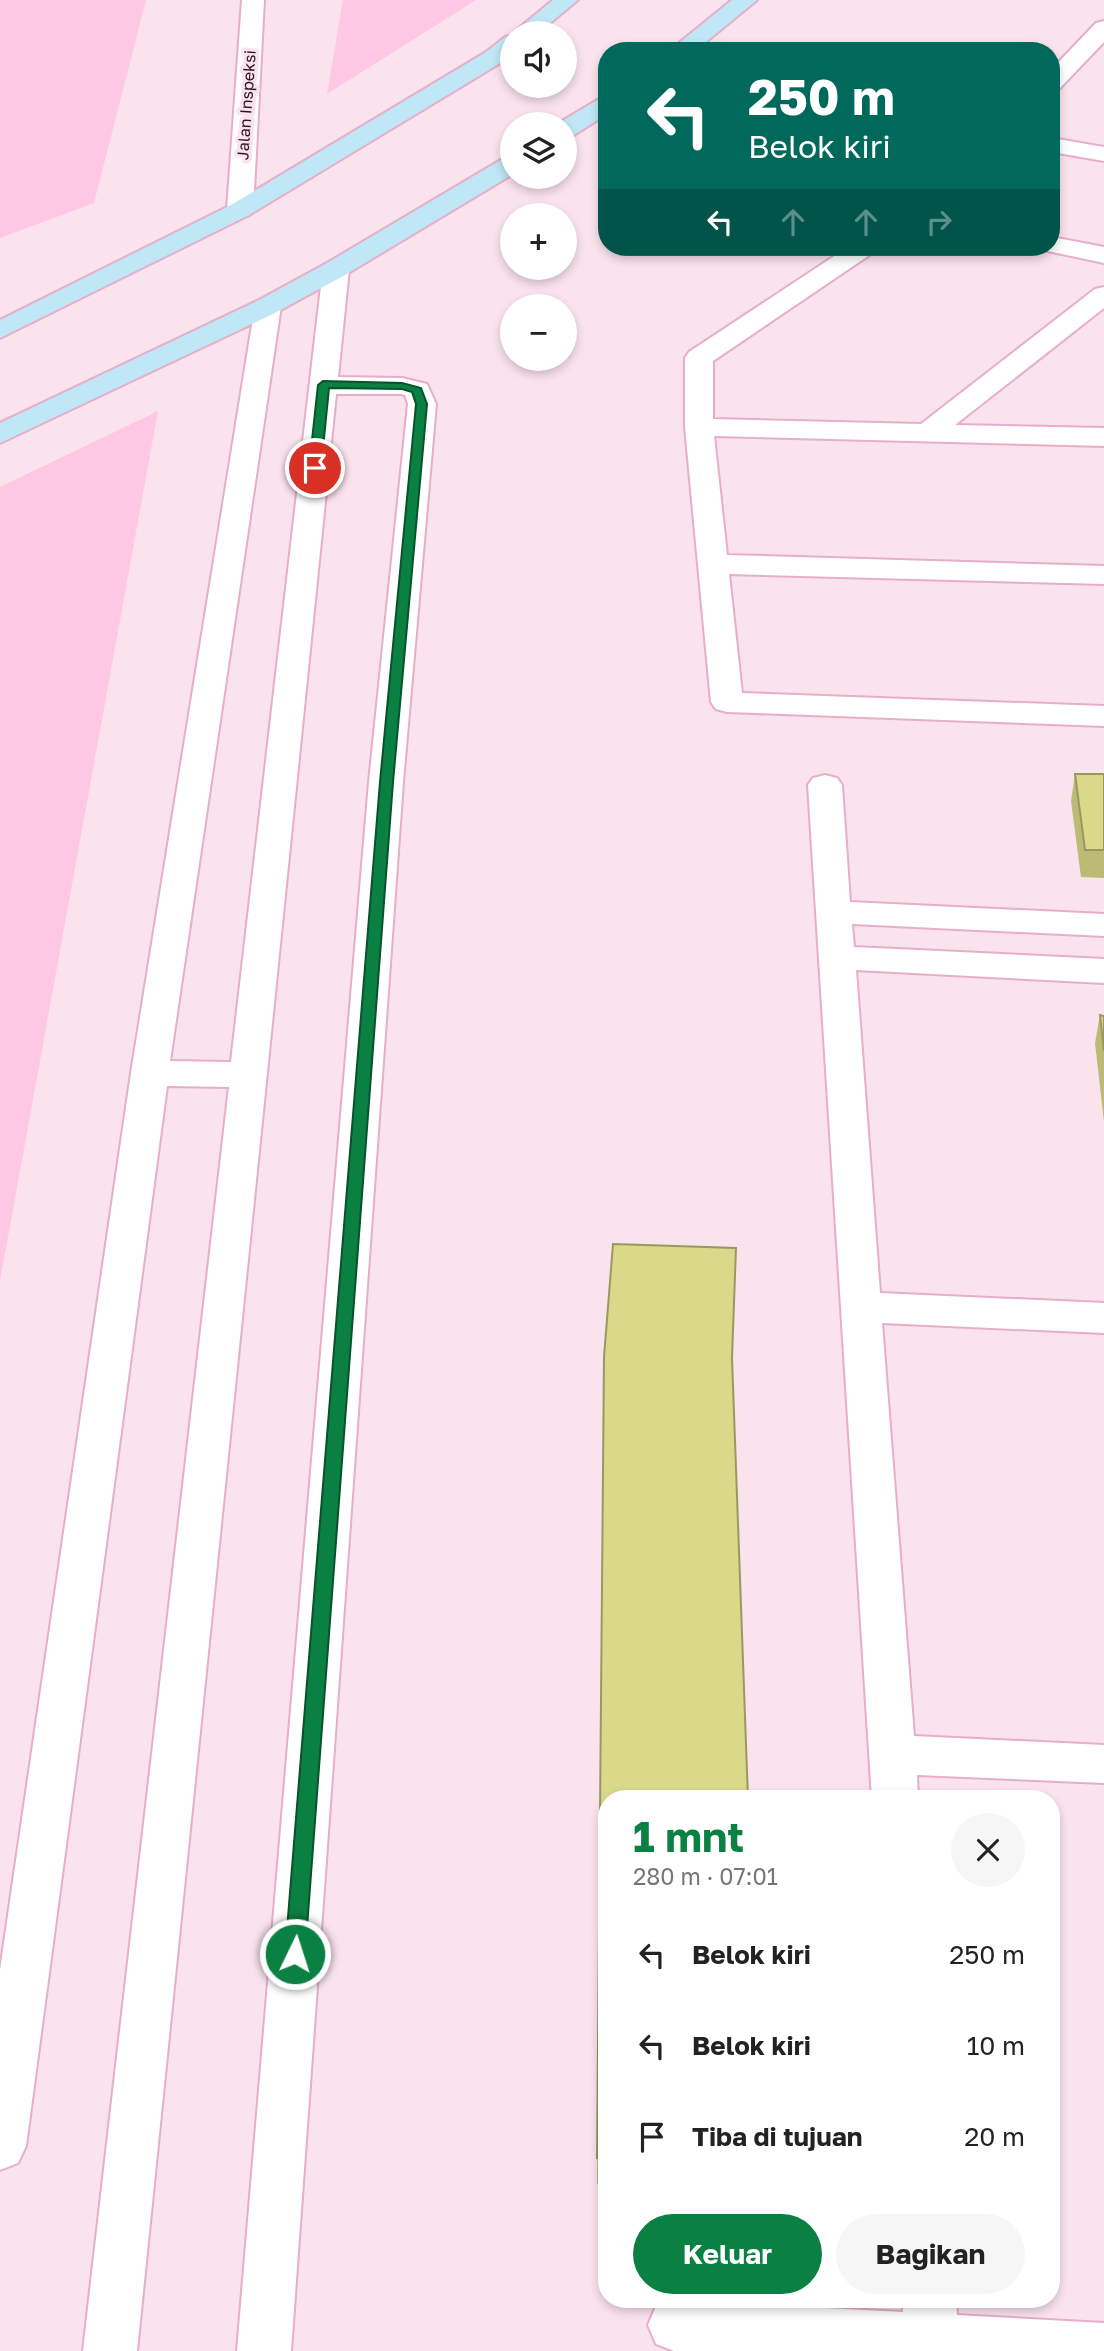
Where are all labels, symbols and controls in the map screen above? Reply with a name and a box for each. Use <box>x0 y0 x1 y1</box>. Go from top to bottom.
map controls <box>500 21 577 371</box>
button: sound <box>500 21 577 98</box>
street label: Jalan Inspeksi <box>232 49 260 161</box>
text: 250 m <box>748 67 895 126</box>
icon: left <box>633 70 724 161</box>
button: layers <box>500 112 577 189</box>
text: Belok kiri <box>748 127 891 165</box>
button: + <box>500 203 577 280</box>
icon: left <box>701 203 739 241</box>
icon: ahead <box>774 203 812 241</box>
icon: ahead <box>847 203 885 241</box>
icon: right <box>920 203 958 241</box>
button: − <box>500 294 577 371</box>
pin <box>285 438 345 498</box>
icon: arrive <box>296 449 334 487</box>
text: 1 mnt <box>633 1811 744 1861</box>
button: close <box>951 1813 1025 1887</box>
text: 280 m · 07:01 <box>633 1862 778 1890</box>
position arrow <box>258 1917 332 1991</box>
icon: left <box>633 1936 671 1974</box>
text: Belok kiri <box>692 1939 811 1970</box>
text: 250 m <box>949 1939 1025 1970</box>
icon: left <box>633 2027 671 2065</box>
text: Belok kiri <box>692 2030 811 2061</box>
text: 10 m <box>967 2030 1025 2061</box>
icon: arrive <box>633 2118 671 2156</box>
text: Tiba di tujuan <box>692 2121 862 2152</box>
text: 20 m <box>964 2121 1025 2152</box>
button: Keluar <box>633 2214 822 2294</box>
button: Bagikan <box>836 2214 1025 2294</box>

